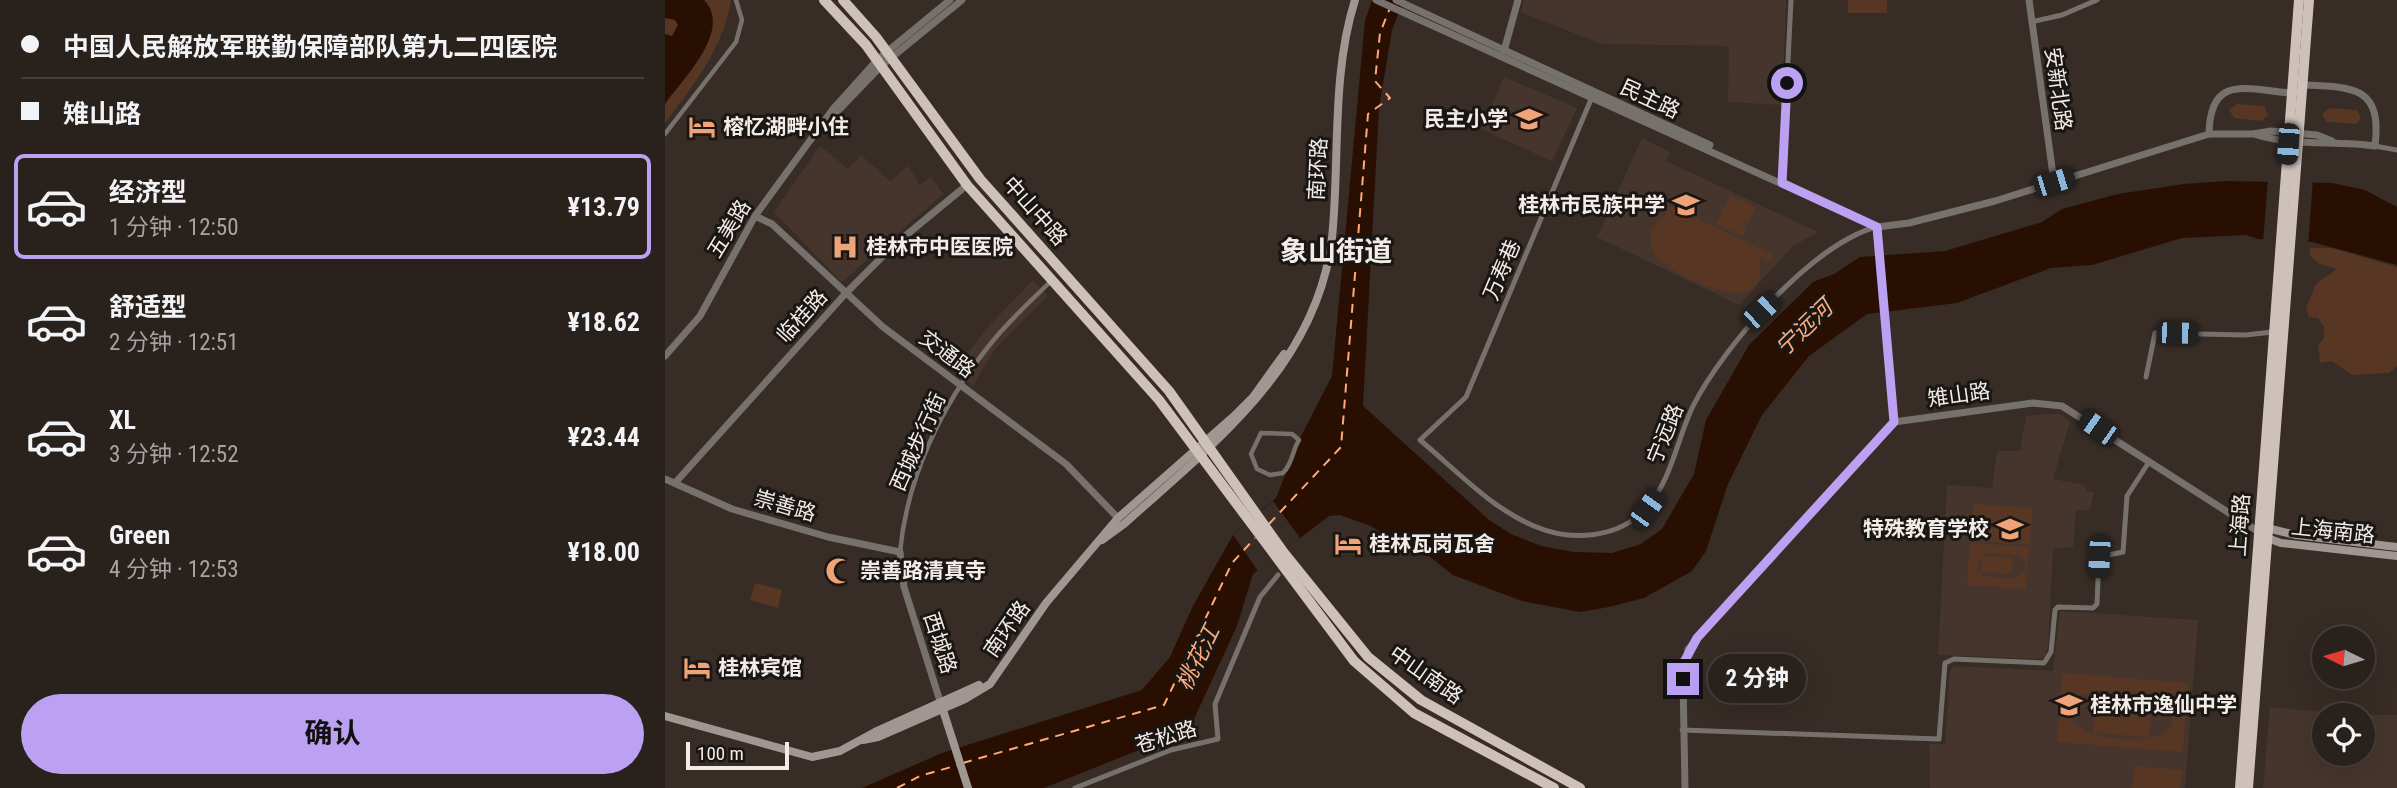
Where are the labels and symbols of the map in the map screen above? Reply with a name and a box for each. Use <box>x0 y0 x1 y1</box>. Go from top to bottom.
street label: 安新北路 <box>2040 46 2076 132</box>
route start <box>1771 67 1803 99</box>
street label: 民主路 <box>1616 75 1684 123</box>
school or university icon: 民主小学 <box>1514 104 1544 134</box>
place label: 民主小学 <box>1424 107 1508 131</box>
hotel icon: 榕忆湖畔小住 <box>687 112 717 142</box>
place label: 榕忆湖畔小住 <box>723 115 849 139</box>
car <box>2277 122 2300 166</box>
street label: 南环路 <box>1304 137 1332 201</box>
car <box>2031 166 2078 198</box>
street label: 中山中路 <box>998 172 1072 250</box>
school or university icon: 桂林市民族中学 <box>1671 190 1701 220</box>
place label: 桂林市民族中学 <box>1518 193 1665 217</box>
street label: 五美路 <box>702 196 756 262</box>
hospital icon: 桂林市中医医院 <box>830 232 860 262</box>
place label: 桂林市中医医院 <box>866 235 1013 259</box>
district label: 象山街道 <box>1280 235 1392 268</box>
street label: 万寿巷 <box>1479 236 1525 304</box>
street label: 临桂路 <box>772 285 832 347</box>
car <box>1739 289 1784 333</box>
water label: 宁远河 <box>1770 292 1841 362</box>
car <box>2156 322 2199 344</box>
street label: 交通路 <box>915 325 979 383</box>
street label: 雉山路 <box>1926 379 1992 411</box>
street label: 西城步行街 <box>886 389 950 495</box>
street label: 宁远路 <box>1642 400 1688 468</box>
car <box>2075 407 2122 449</box>
street label: 崇善路 <box>751 486 819 526</box>
car <box>1627 486 1668 532</box>
street label: 上海路 <box>2226 493 2254 557</box>
school or university icon: 特殊教育学校 <box>1995 514 2025 544</box>
street label: 上海南路 <box>2290 515 2376 547</box>
place label: 特殊教育学校 <box>1863 517 1989 541</box>
hotel icon: 桂林瓦岗瓦舍 <box>1333 529 1363 559</box>
place label: 桂林瓦岗瓦舍 <box>1369 532 1495 556</box>
car <box>2088 535 2111 579</box>
mosque icon: 崇善路清真寺 <box>824 556 854 586</box>
place label: 崇善路清真寺 <box>860 559 986 583</box>
street label: 南环路 <box>979 596 1035 662</box>
street label: 西城路 <box>919 609 961 677</box>
water label: 桃花江 <box>1171 618 1227 695</box>
north arrow <box>2312 626 2375 690</box>
street label: 中山南路 <box>1385 641 1467 709</box>
hotel icon: 桂林宾馆 <box>682 653 712 683</box>
callout: 2 分钟 <box>1707 654 1805 704</box>
place label: 桂林宾馆 <box>718 656 802 680</box>
route end <box>1667 663 1699 695</box>
school or university icon: 桂林市逸仙中学 <box>2054 690 2084 720</box>
place label: 桂林市逸仙中学 <box>2090 693 2237 717</box>
street label: 苍松路 <box>1132 716 1200 758</box>
scale bar <box>686 739 789 771</box>

